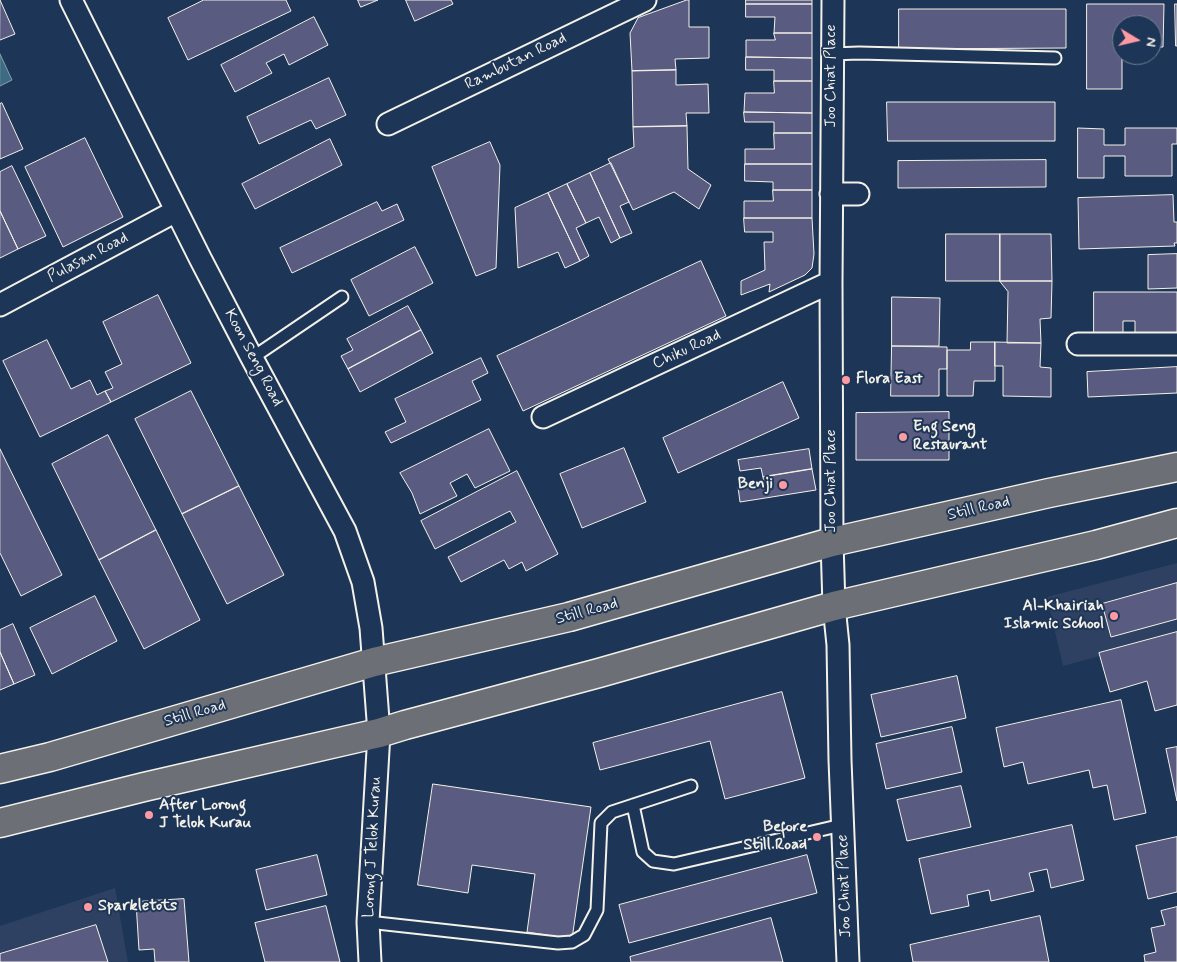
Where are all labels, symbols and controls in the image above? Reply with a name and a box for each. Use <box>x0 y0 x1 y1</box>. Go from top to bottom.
north arrow <box>1112 15 1162 65</box>
street label: Joo Chiat Place <box>822 24 842 128</box>
street label: Rambutan Road <box>462 29 570 95</box>
text: N <box>1141 36 1160 48</box>
street label: Pulasan Road <box>44 229 132 287</box>
street label: Koon Seng Road <box>219 306 287 410</box>
street label: Chiku Road <box>650 326 724 374</box>
place label: Flora East <box>856 370 923 390</box>
marker: Flora East <box>840 374 852 386</box>
place label: Eng Seng Restaurant <box>913 418 987 456</box>
street label: Joo Chiat Place <box>822 429 842 533</box>
marker: Eng Seng Restaurant <box>897 431 909 443</box>
place label: Benji <box>738 475 773 495</box>
marker: Benji <box>777 479 789 491</box>
street label: Still Road <box>946 493 1012 525</box>
street label: Still Road <box>554 595 620 629</box>
place label: Al-Khairiah Islamic School <box>1004 597 1104 635</box>
marker: Al-Khairiah Islamic School <box>1108 610 1120 622</box>
street label: Still Road <box>162 696 228 732</box>
street label: Lorong J Telok Kurau <box>360 776 386 918</box>
place label: After Lorong J Telok Kurau <box>159 796 251 834</box>
marker: After Lorong J Telok Kurau <box>143 809 155 821</box>
place label: Before Still Road <box>744 818 807 856</box>
marker: Before Still Road <box>811 831 823 843</box>
street label: Joo Chiat Place <box>834 834 856 938</box>
place label: Sparkletots <box>98 897 177 917</box>
marker: Sparkletots <box>82 901 94 913</box>

